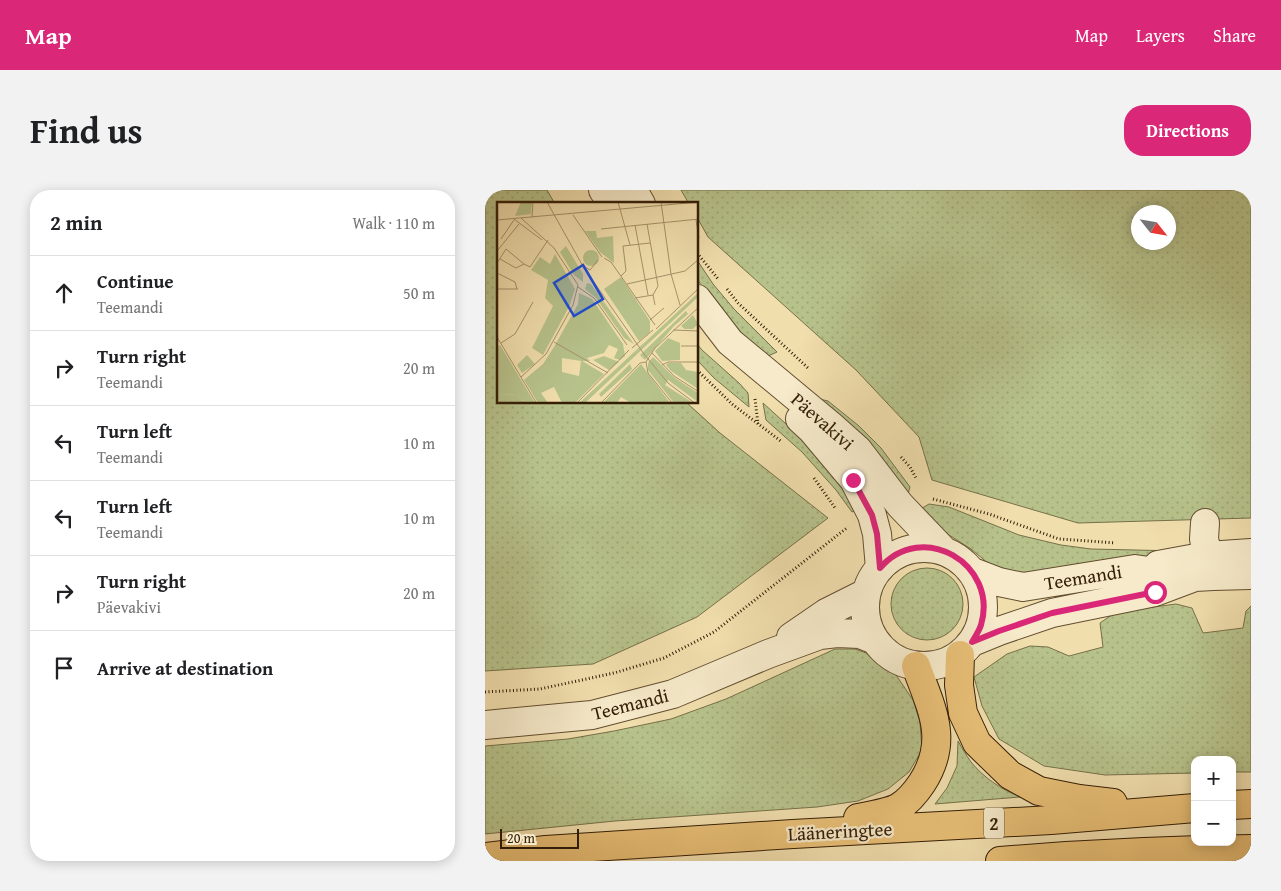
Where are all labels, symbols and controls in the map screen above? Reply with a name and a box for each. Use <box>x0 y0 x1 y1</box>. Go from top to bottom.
text: Map <box>25 18 72 53</box>
text: Map <box>1075 22 1108 49</box>
text: Layers <box>1136 22 1185 49</box>
text: Share <box>1213 22 1256 49</box>
text: Find us <box>30 105 143 156</box>
button: Directions <box>1124 105 1251 156</box>
inset map <box>497 202 699 404</box>
north arrow <box>1131 205 1176 250</box>
text: 2 min <box>50 207 102 238</box>
text: Walk · 110 m <box>352 211 435 235</box>
text: Continue <box>97 267 174 295</box>
icon: ahead <box>50 279 78 307</box>
text: 50 m <box>403 281 435 305</box>
text: Teemandi <box>97 295 163 319</box>
text: Turn right <box>97 342 186 370</box>
icon: right <box>50 354 78 382</box>
text: 20 m <box>403 356 435 380</box>
text: Teemandi <box>97 370 163 394</box>
street label: Päevakivi <box>785 386 861 456</box>
text: Turn left <box>97 417 172 445</box>
icon: left <box>50 429 78 457</box>
text: 10 m <box>403 431 435 455</box>
text: Teemandi <box>97 445 163 469</box>
route end <box>842 469 865 492</box>
text: Turn left <box>97 492 172 520</box>
icon: left <box>50 504 78 532</box>
text: 10 m <box>403 506 435 530</box>
text: Teemandi <box>97 520 163 544</box>
street label: Teemandi <box>1042 557 1124 597</box>
text: Turn right <box>97 567 186 595</box>
icon: right <box>50 579 78 607</box>
text: 20 m <box>403 581 435 605</box>
route start <box>1144 581 1167 604</box>
text: Päevakivi <box>97 595 161 619</box>
icon: arrive <box>50 654 78 682</box>
text: Arrive at destination <box>97 654 273 682</box>
street label: Teemandi <box>589 681 671 727</box>
map controls <box>1191 756 1236 846</box>
button: + <box>1191 756 1236 801</box>
button: − <box>1191 801 1236 846</box>
road number: 2 <box>984 808 1004 838</box>
street label: Lääneringtee <box>787 814 893 848</box>
scale bar <box>500 826 579 849</box>
text: 20 m <box>507 828 535 848</box>

